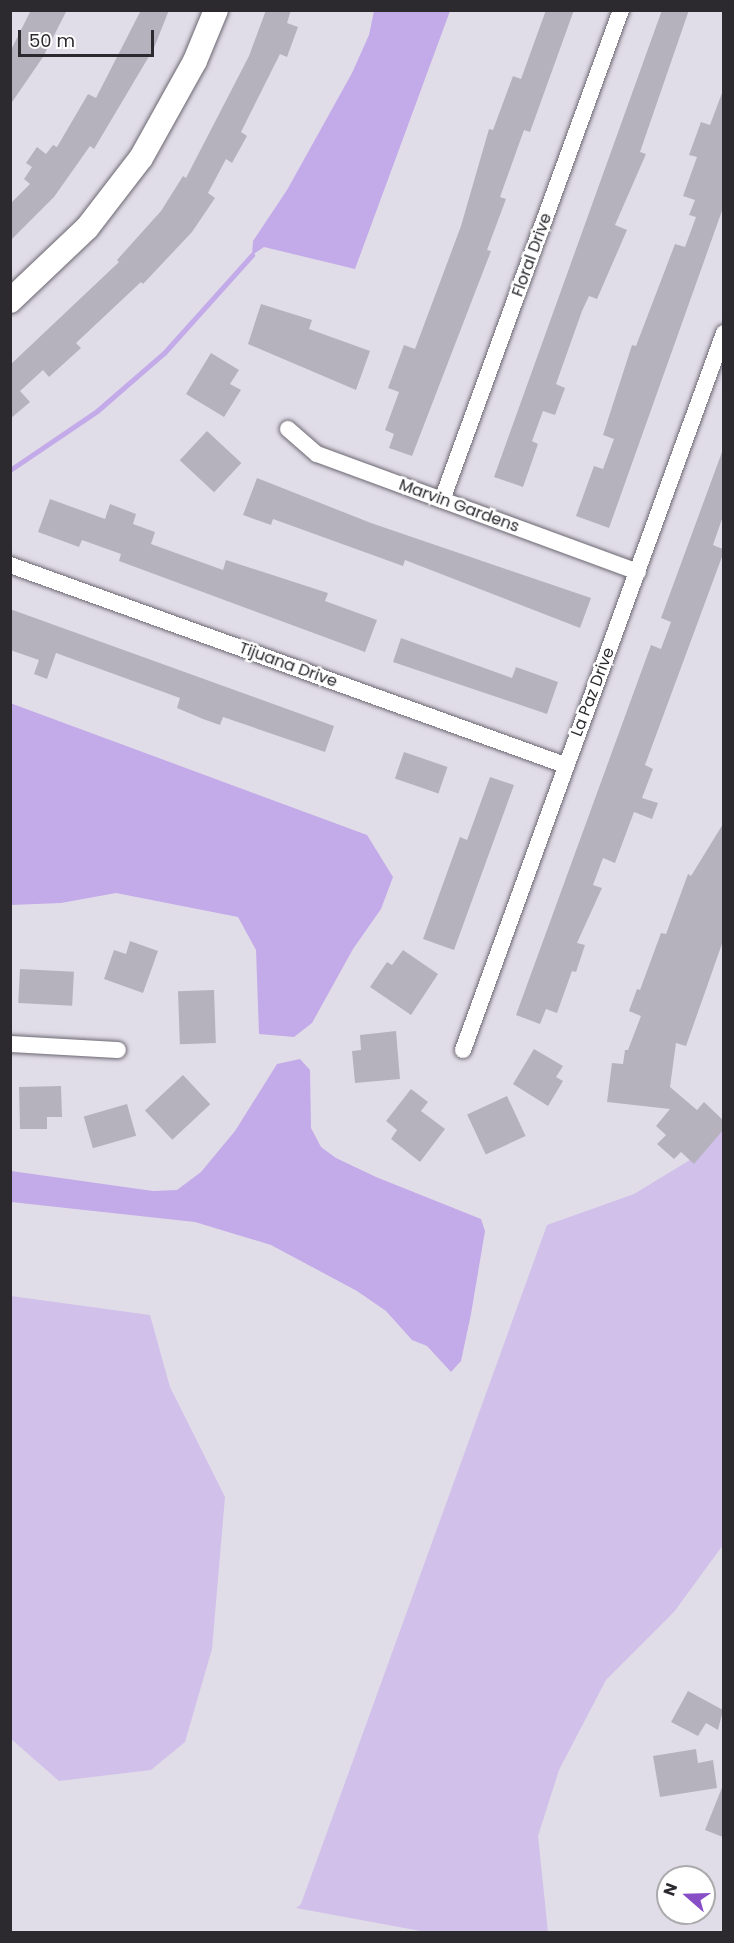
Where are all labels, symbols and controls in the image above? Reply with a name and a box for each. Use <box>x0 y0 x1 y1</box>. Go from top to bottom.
scale bar <box>21 18 158 56</box>
text: 50 m <box>29 28 75 53</box>
street label: Floral Drive <box>508 211 556 299</box>
street label: Marvin Gardens <box>396 475 522 537</box>
street label: Tijuana Drive <box>236 638 340 692</box>
street label: La Paz Drive <box>567 645 619 739</box>
north arrow <box>656 1865 716 1925</box>
text: N <box>658 1880 683 1899</box>

